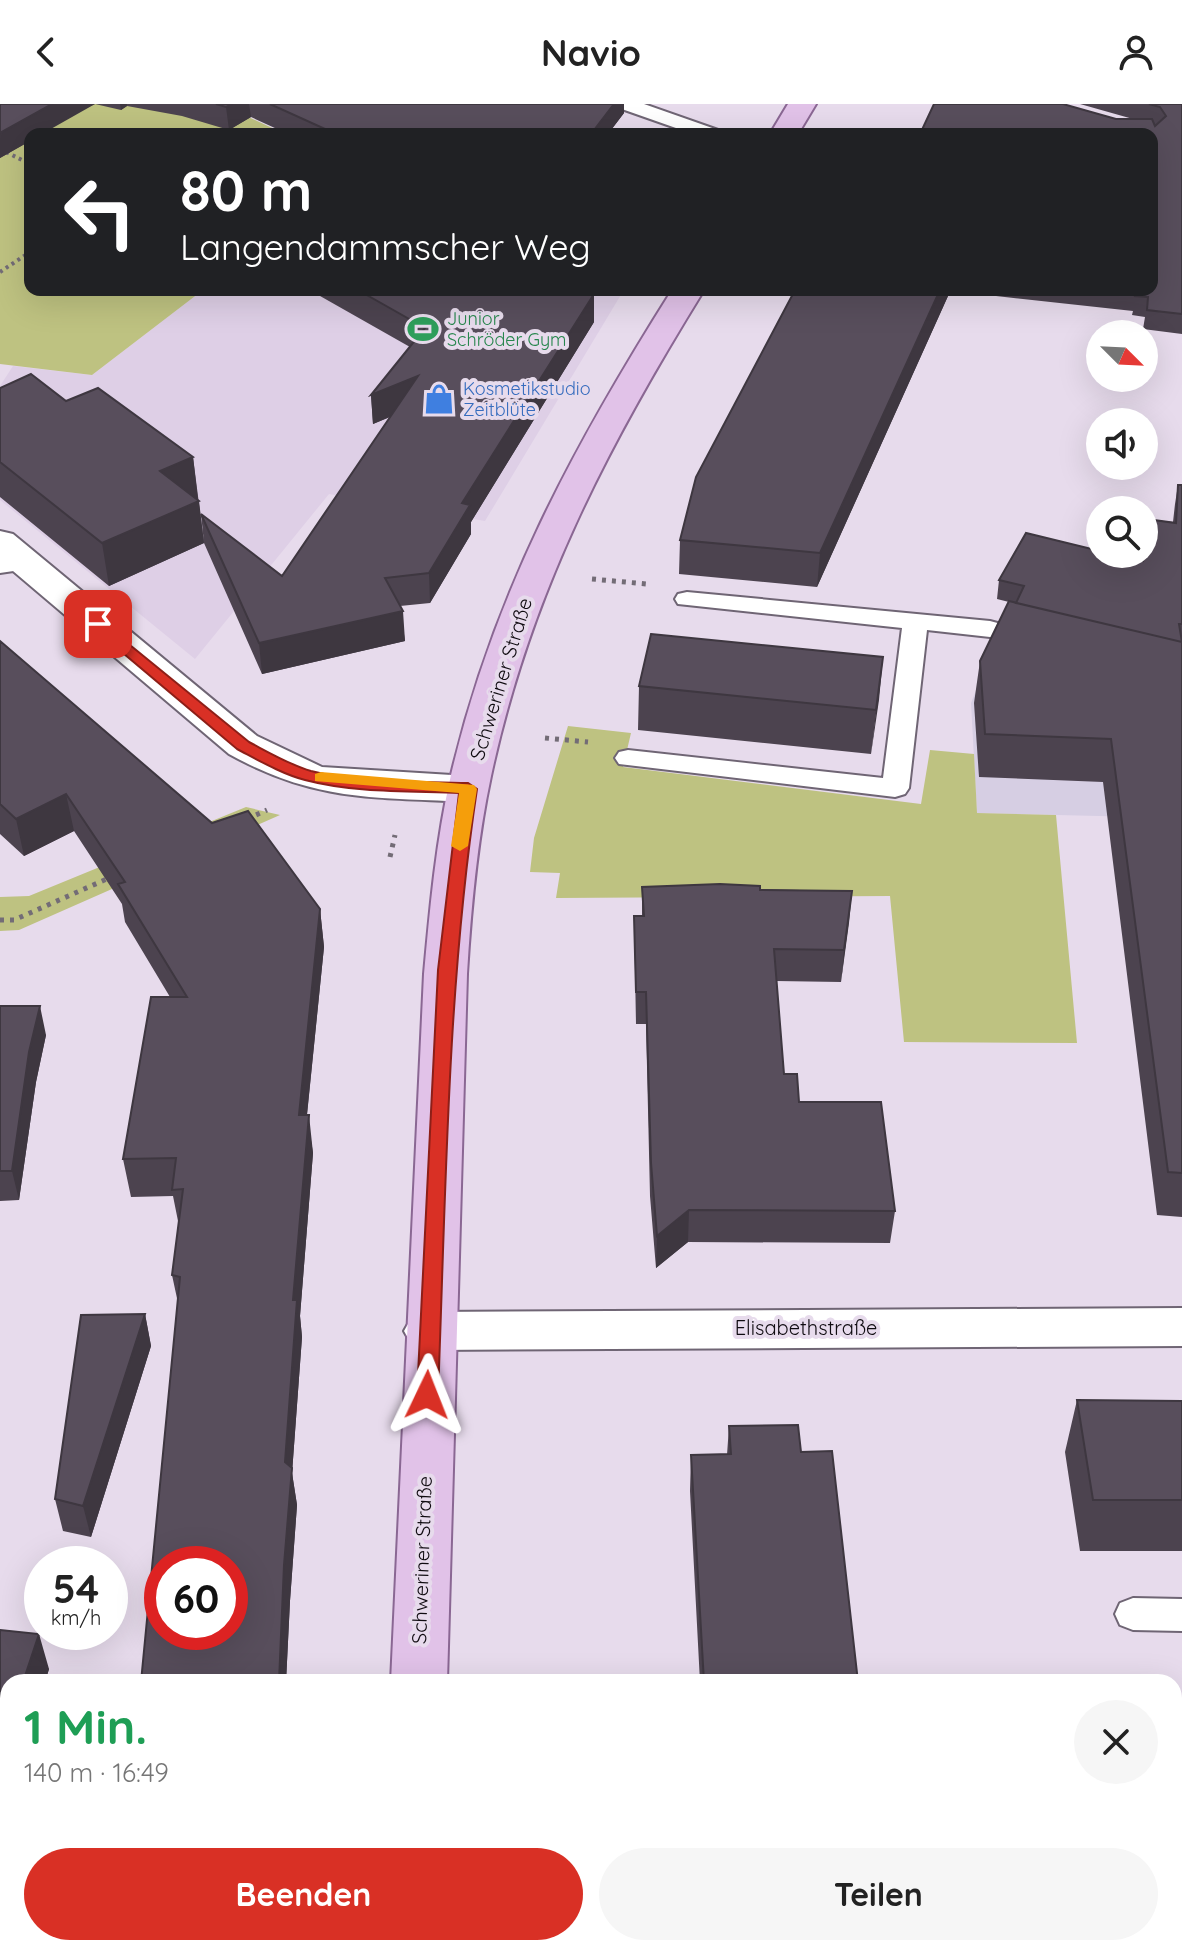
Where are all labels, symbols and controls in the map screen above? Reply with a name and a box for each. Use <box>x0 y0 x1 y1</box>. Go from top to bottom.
icon: back <box>24 30 68 74</box>
text: Navio <box>541 30 641 75</box>
icon: person <box>1114 30 1158 74</box>
text: 80 m <box>180 155 312 225</box>
icon: left <box>48 160 152 264</box>
text: Langendammscher Weg <box>180 224 591 269</box>
place label: Junior Schröder Gym <box>447 307 567 351</box>
sports icon: Junior Schröder Gym <box>406 312 440 346</box>
north arrow <box>1086 320 1158 392</box>
map controls <box>1086 320 1158 568</box>
place label: Kosmetikstudio Zeitblüte <box>463 377 591 421</box>
shop icon: Kosmetikstudio Zeitblüte <box>422 382 456 416</box>
button: sound <box>1086 408 1158 480</box>
button: search <box>1086 496 1158 568</box>
pin <box>64 590 132 658</box>
street label: Schweriner Straße <box>464 595 537 763</box>
icon: arrive <box>76 602 120 646</box>
street label: Elisabethstraße <box>735 1315 877 1340</box>
position arrow <box>385 1353 469 1437</box>
street label: Schweriner Straße <box>406 1475 437 1645</box>
speed limit sign: 60 <box>144 1546 248 1650</box>
text: 54 <box>53 1563 99 1613</box>
text: km/h <box>51 1605 101 1630</box>
text: 1 Min. <box>24 1696 147 1756</box>
button: close <box>1074 1700 1158 1784</box>
text: 140 m · 16:49 <box>24 1756 169 1789</box>
button: Beenden <box>24 1848 583 1940</box>
button: Teilen <box>599 1848 1158 1940</box>

